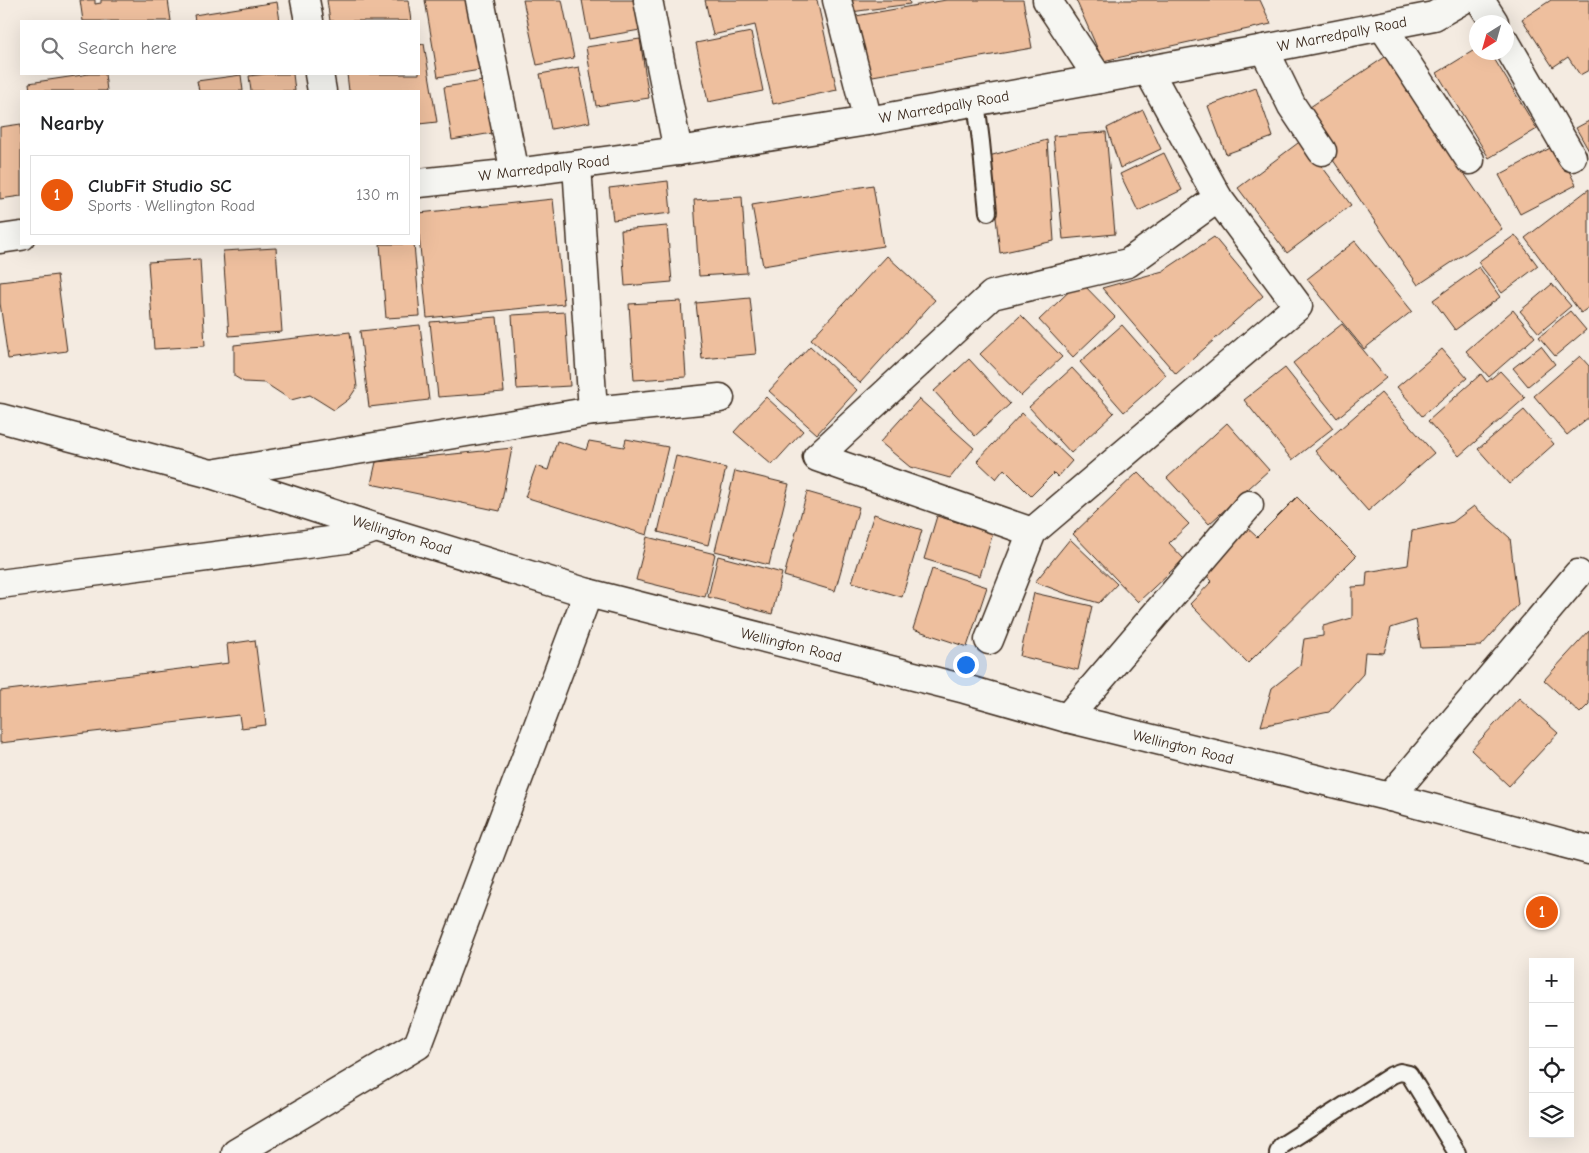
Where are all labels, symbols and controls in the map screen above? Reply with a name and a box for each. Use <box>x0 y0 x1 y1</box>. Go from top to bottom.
street label: W Marredpally Road <box>1276 13 1408 55</box>
north arrow <box>1469 15 1514 60</box>
search box <box>20 20 420 75</box>
icon: search <box>38 34 66 62</box>
text: Search here <box>78 37 177 59</box>
street label: W Marredpally Road <box>878 87 1010 127</box>
text: Nearby <box>40 111 104 135</box>
street label: W Marredpally Road <box>477 151 611 185</box>
text: ClubFit Studio SC <box>88 175 232 197</box>
text: 1 <box>54 186 60 204</box>
text: 130 m <box>356 186 399 204</box>
text: Sports · Wellington Road <box>88 197 255 215</box>
street label: Wellington Road <box>350 511 454 559</box>
street label: Wellington Road <box>739 624 843 666</box>
your location <box>953 652 979 678</box>
street label: Wellington Road <box>1131 726 1235 768</box>
pin: 1 <box>1526 893 1558 931</box>
map controls <box>1529 958 1574 1138</box>
button: + <box>1529 958 1574 1003</box>
button: − <box>1529 1003 1574 1048</box>
button: locate <box>1529 1048 1574 1093</box>
button: layers <box>1529 1093 1574 1138</box>

